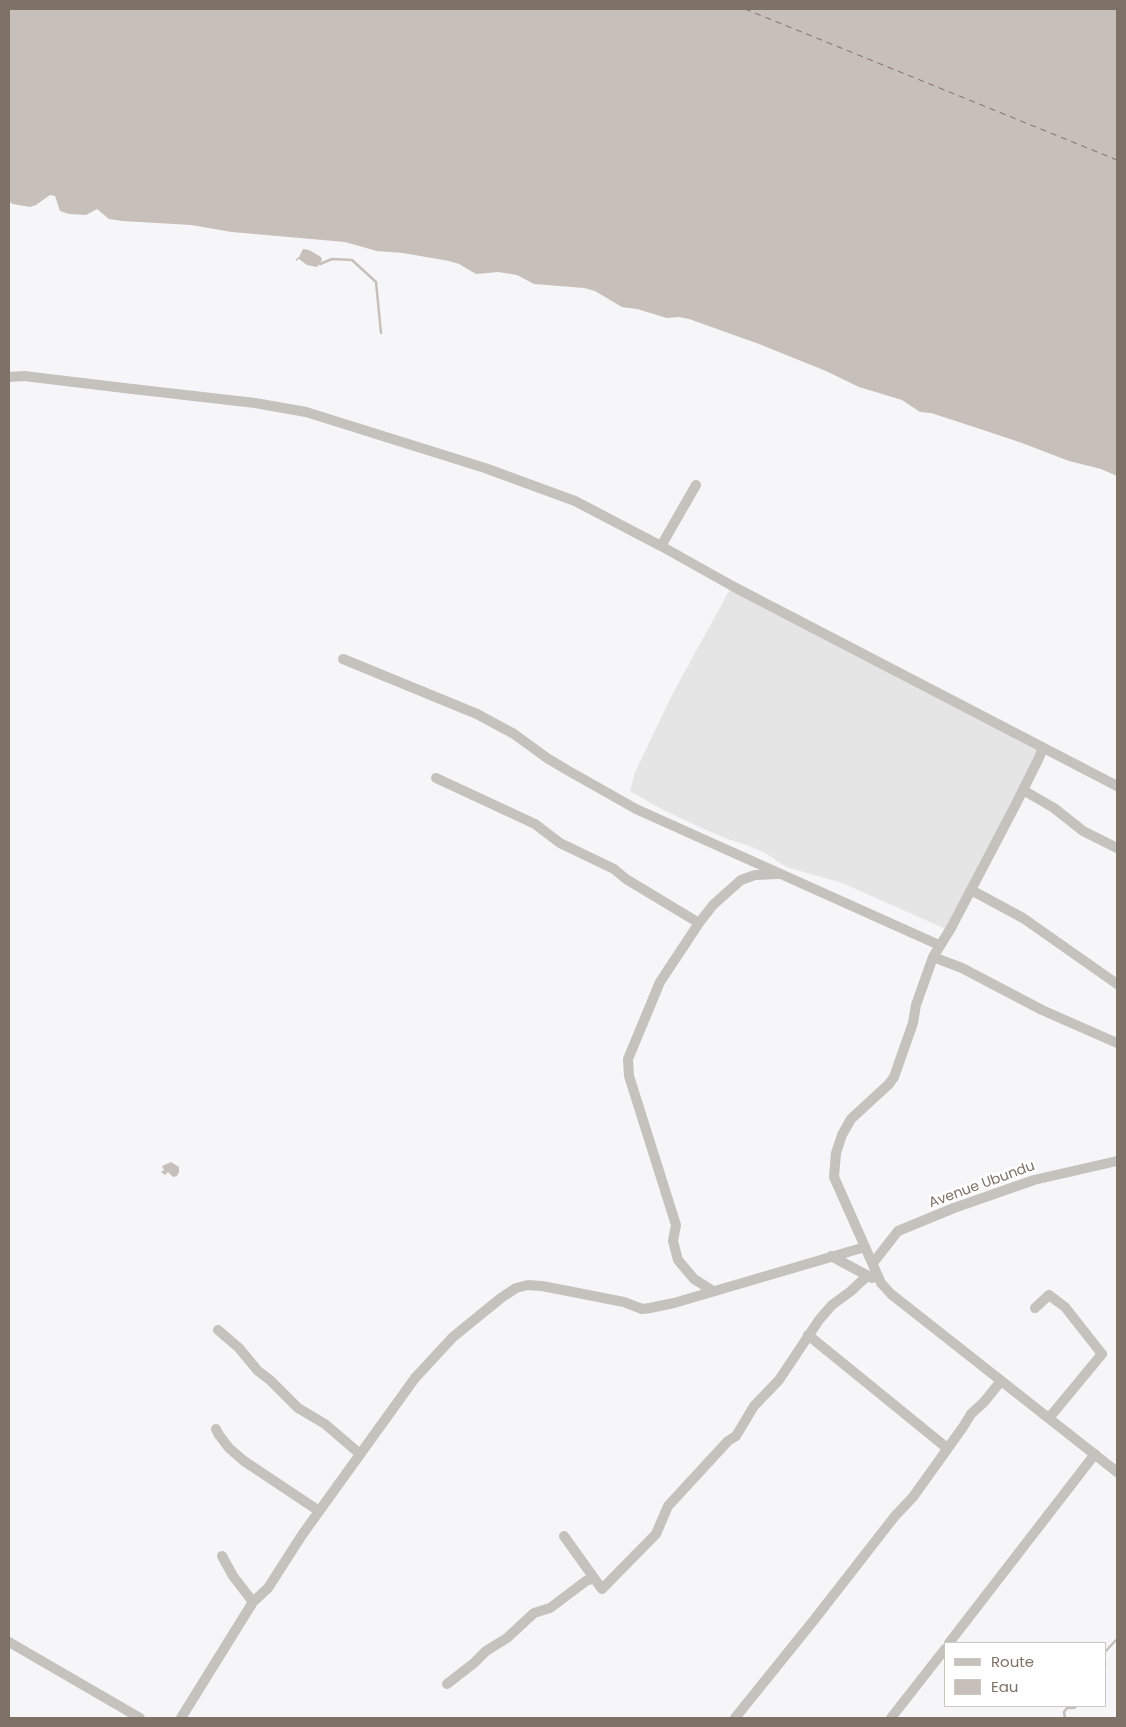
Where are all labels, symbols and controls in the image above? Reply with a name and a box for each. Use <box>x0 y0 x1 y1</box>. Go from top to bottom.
street label: Avenue Ubundu <box>927 1158 1037 1212</box>
legend <box>944 1642 1106 1707</box>
text: Route <box>991 1651 1034 1672</box>
text: Eau <box>991 1676 1018 1697</box>

